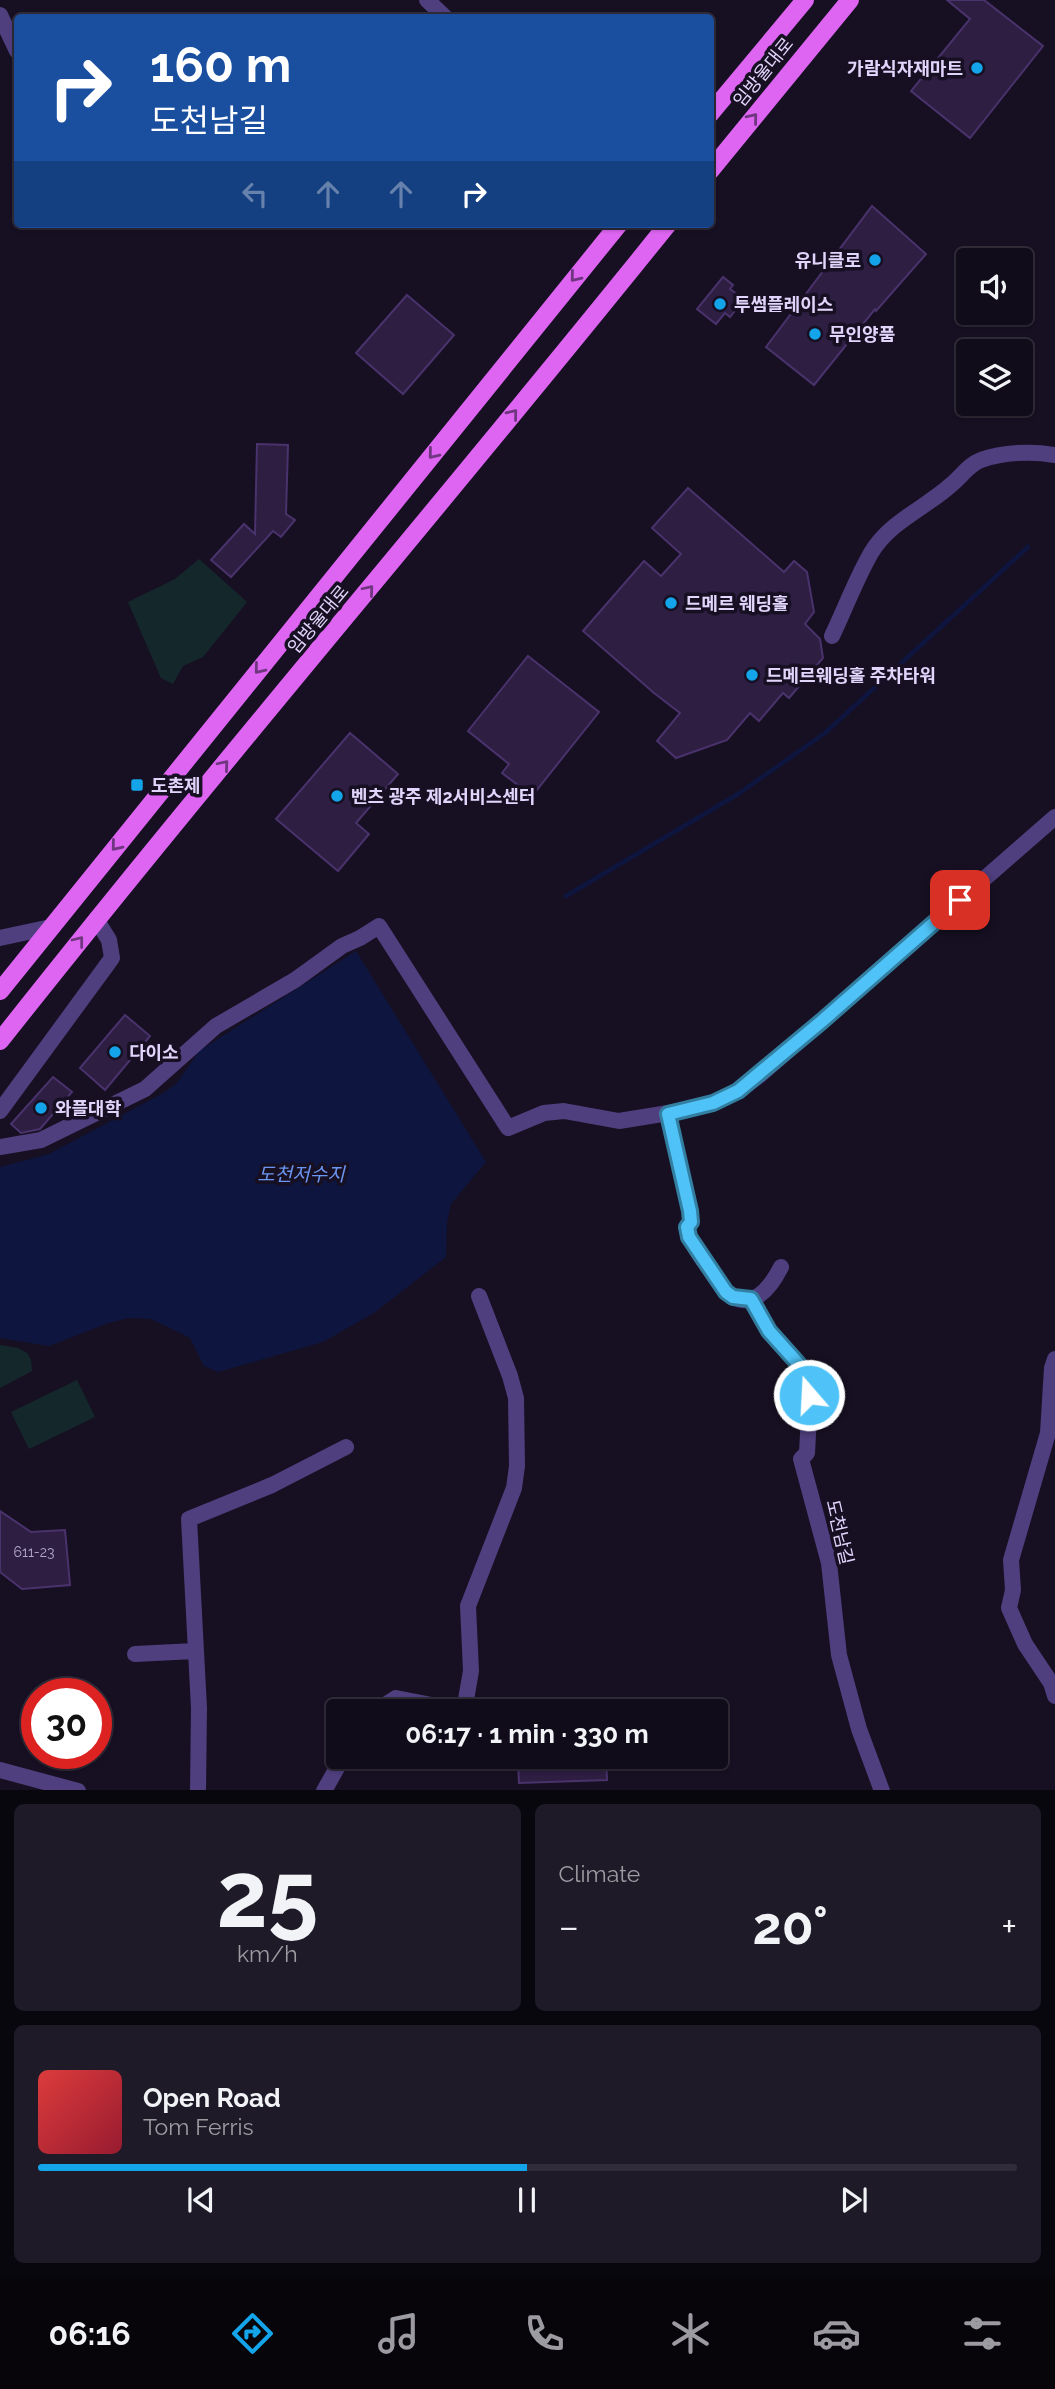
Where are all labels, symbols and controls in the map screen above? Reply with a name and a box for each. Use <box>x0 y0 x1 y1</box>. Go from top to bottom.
street label: 임방울대로 <box>729 33 797 111</box>
text: 160 m <box>150 36 291 93</box>
icon: right <box>35 42 126 133</box>
place label: 가람식자재마트 <box>847 58 963 79</box>
marker: 가람식자재마트 <box>969 60 985 76</box>
text: 도천남길 <box>150 102 268 139</box>
one-way arrow <box>745 114 758 126</box>
icon: left <box>236 175 274 213</box>
icon: ahead <box>309 175 347 213</box>
icon: ahead <box>382 175 420 213</box>
icon: right <box>455 175 493 213</box>
map controls <box>956 248 1033 416</box>
button: sound <box>956 248 1033 325</box>
place label: 유니클로 <box>795 250 861 271</box>
marker: 유니클로 <box>867 252 883 268</box>
one-way arrow <box>571 269 584 281</box>
place label: 투썸플레이스 <box>734 294 833 315</box>
marker: 투썸플레이스 <box>712 296 728 312</box>
place label: 무인양품 <box>829 324 895 345</box>
marker: 무인양품 <box>807 326 823 342</box>
button: layers <box>956 339 1033 416</box>
one-way arrow <box>505 410 518 422</box>
one-way arrow <box>428 446 441 459</box>
street label: 임방울대로 <box>283 581 353 657</box>
one-way arrow <box>361 586 373 599</box>
place label: 드메르 웨딩홀 <box>685 593 789 614</box>
marker: 드메르 웨딩홀 <box>663 595 679 611</box>
one-way arrow <box>255 661 267 674</box>
place label: 드메르웨딩홀 주차타워 <box>766 665 936 686</box>
marker: 드메르웨딩홀 주차타워 <box>744 667 760 683</box>
one-way arrow <box>216 761 228 774</box>
place label: 도촌제 <box>151 775 201 796</box>
marker: 도촌제 <box>129 777 145 793</box>
place label: 벤츠 광주 제2서비스센터 <box>351 786 535 807</box>
marker: 벤츠 광주 제2서비스센터 <box>329 788 345 804</box>
one-way arrow <box>112 839 125 851</box>
pin <box>930 870 990 930</box>
icon: arrive <box>941 881 979 919</box>
one-way arrow <box>71 936 83 949</box>
place label: 다이소 <box>129 1042 179 1063</box>
marker: 다이소 <box>107 1044 123 1060</box>
place label: 와플대학 <box>55 1098 122 1119</box>
marker: 와플대학 <box>33 1100 49 1116</box>
water label: 도천저수지 <box>257 1163 346 1185</box>
position arrow <box>772 1358 846 1432</box>
street label: 도천남길 <box>822 1497 858 1567</box>
house number: 611-23 <box>14 1544 54 1560</box>
speed limit sign: 30 <box>21 1678 112 1769</box>
text: 06:17 · 1 min · 330 m <box>405 1719 649 1749</box>
text: 25 <box>216 1841 318 1948</box>
text: Climate <box>559 1860 640 1887</box>
text: 20° <box>752 1895 828 1956</box>
text: − <box>559 1904 579 1949</box>
text: + <box>1001 1904 1017 1949</box>
text: km/h <box>237 1940 298 1967</box>
text: Open Road <box>143 2083 281 2113</box>
text: Tom Ferris <box>143 2113 254 2140</box>
icon: previous <box>182 2181 220 2219</box>
icon: pause <box>508 2181 546 2219</box>
icon: next <box>835 2181 873 2219</box>
icon: directions <box>228 2309 277 2358</box>
icon: music <box>374 2309 423 2358</box>
icon: phone <box>520 2309 569 2358</box>
icon: climate <box>666 2309 715 2358</box>
icon: car <box>812 2309 861 2358</box>
icon: filters <box>958 2309 1007 2358</box>
text: 06:16 <box>48 2315 131 2352</box>

